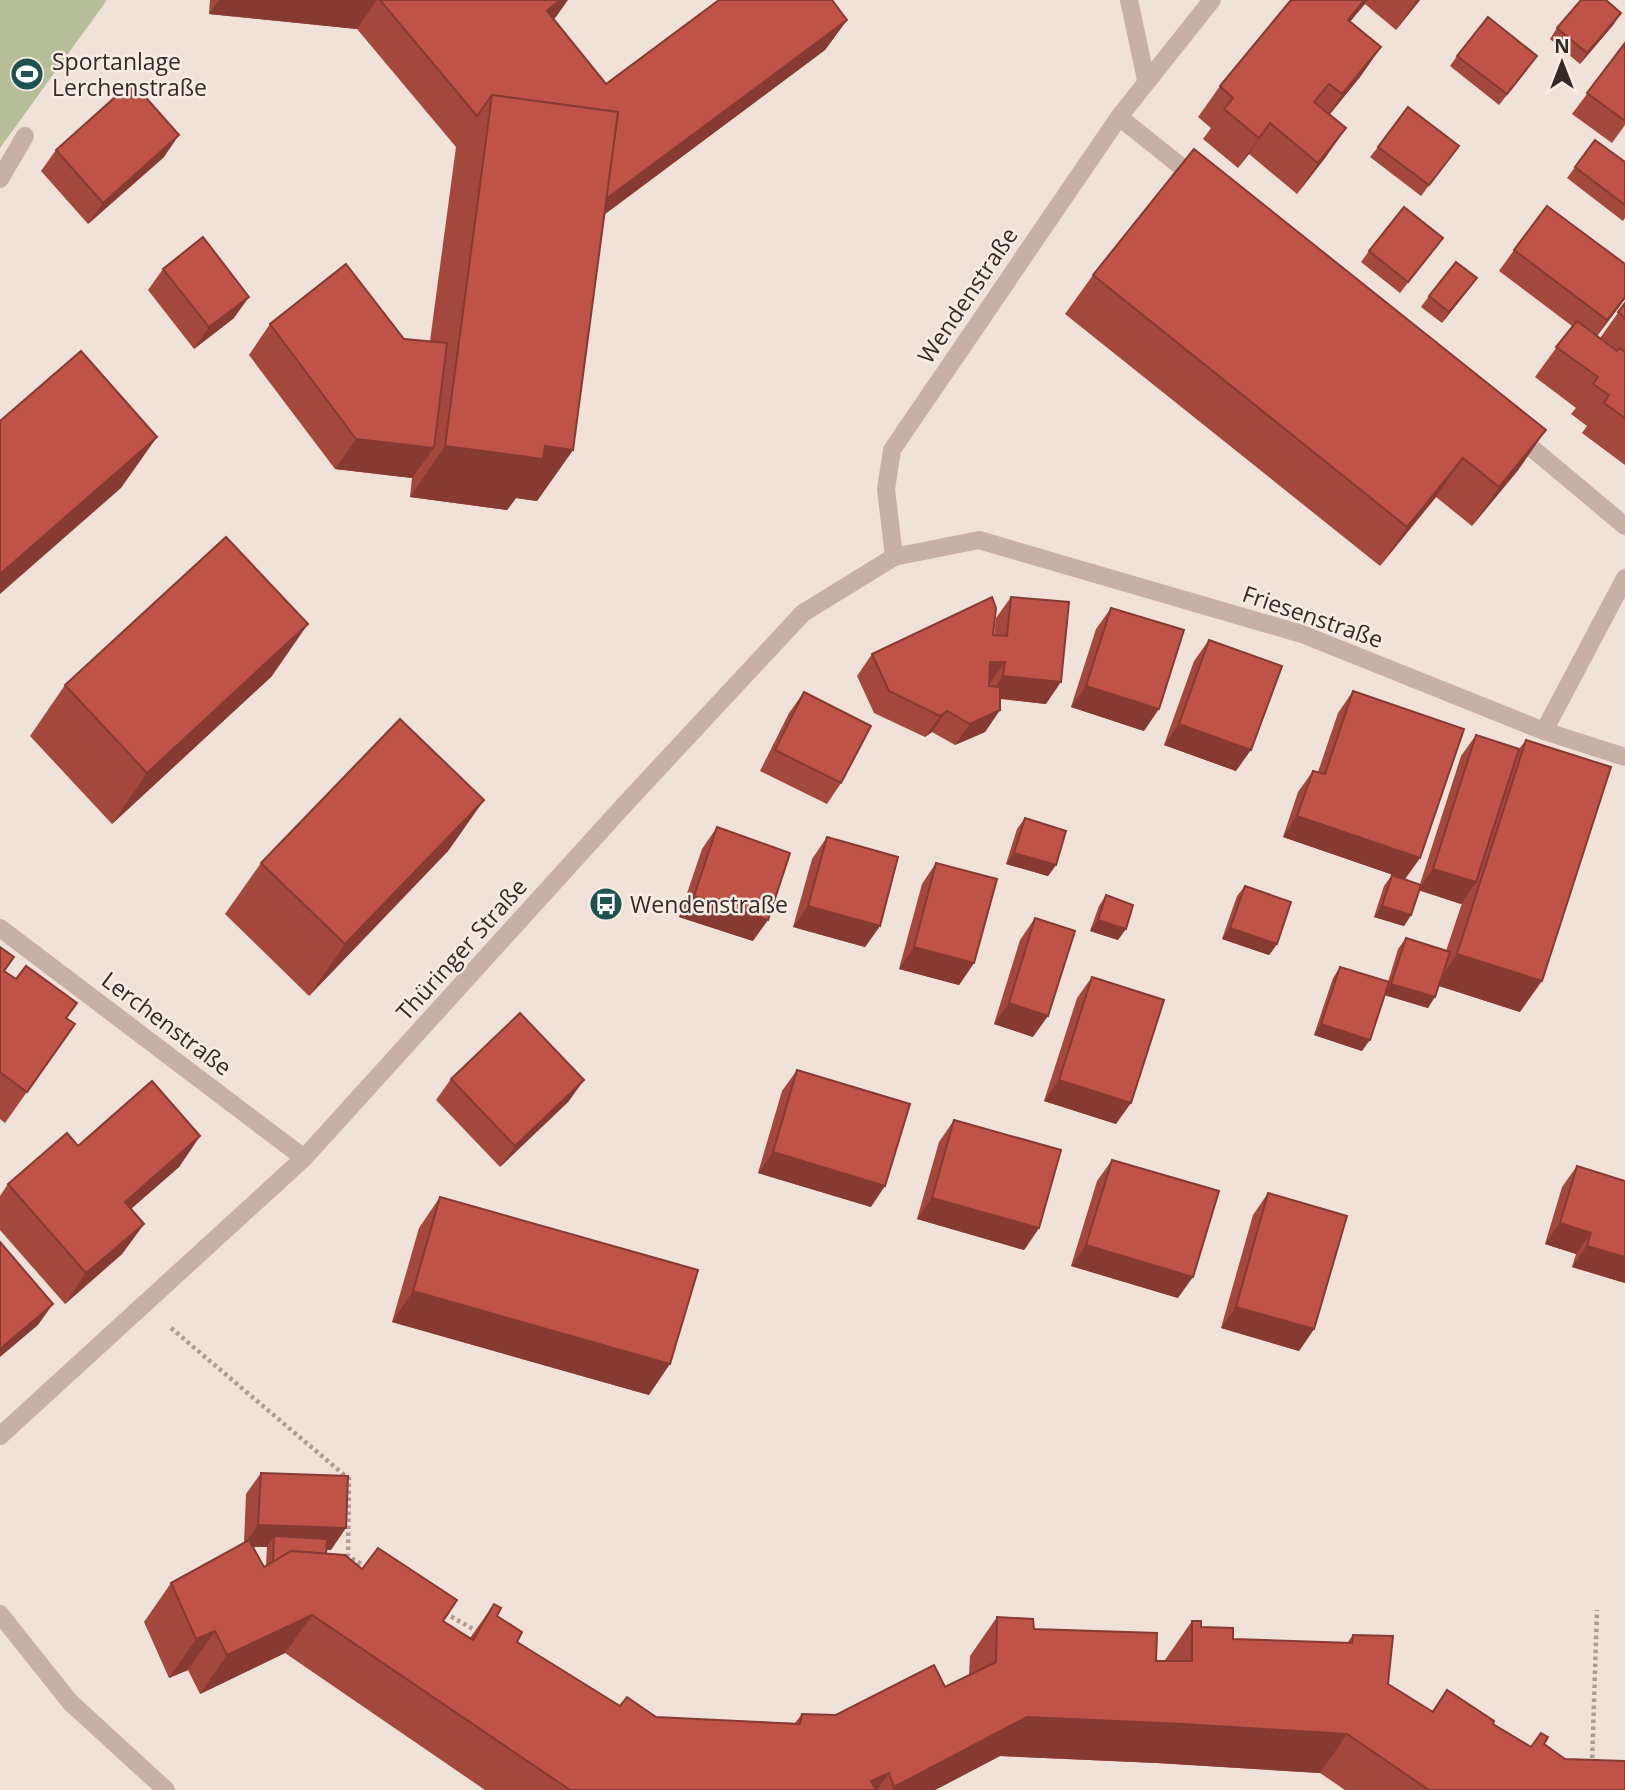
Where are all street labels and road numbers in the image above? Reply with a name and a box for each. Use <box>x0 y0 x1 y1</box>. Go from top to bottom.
street label: Wendenstraße <box>910 221 1024 369</box>
street label: Friesenstraße <box>1239 577 1387 655</box>
street label: Thüringer Straße <box>388 871 534 1027</box>
street label: Lerchenstraße <box>95 964 239 1082</box>

